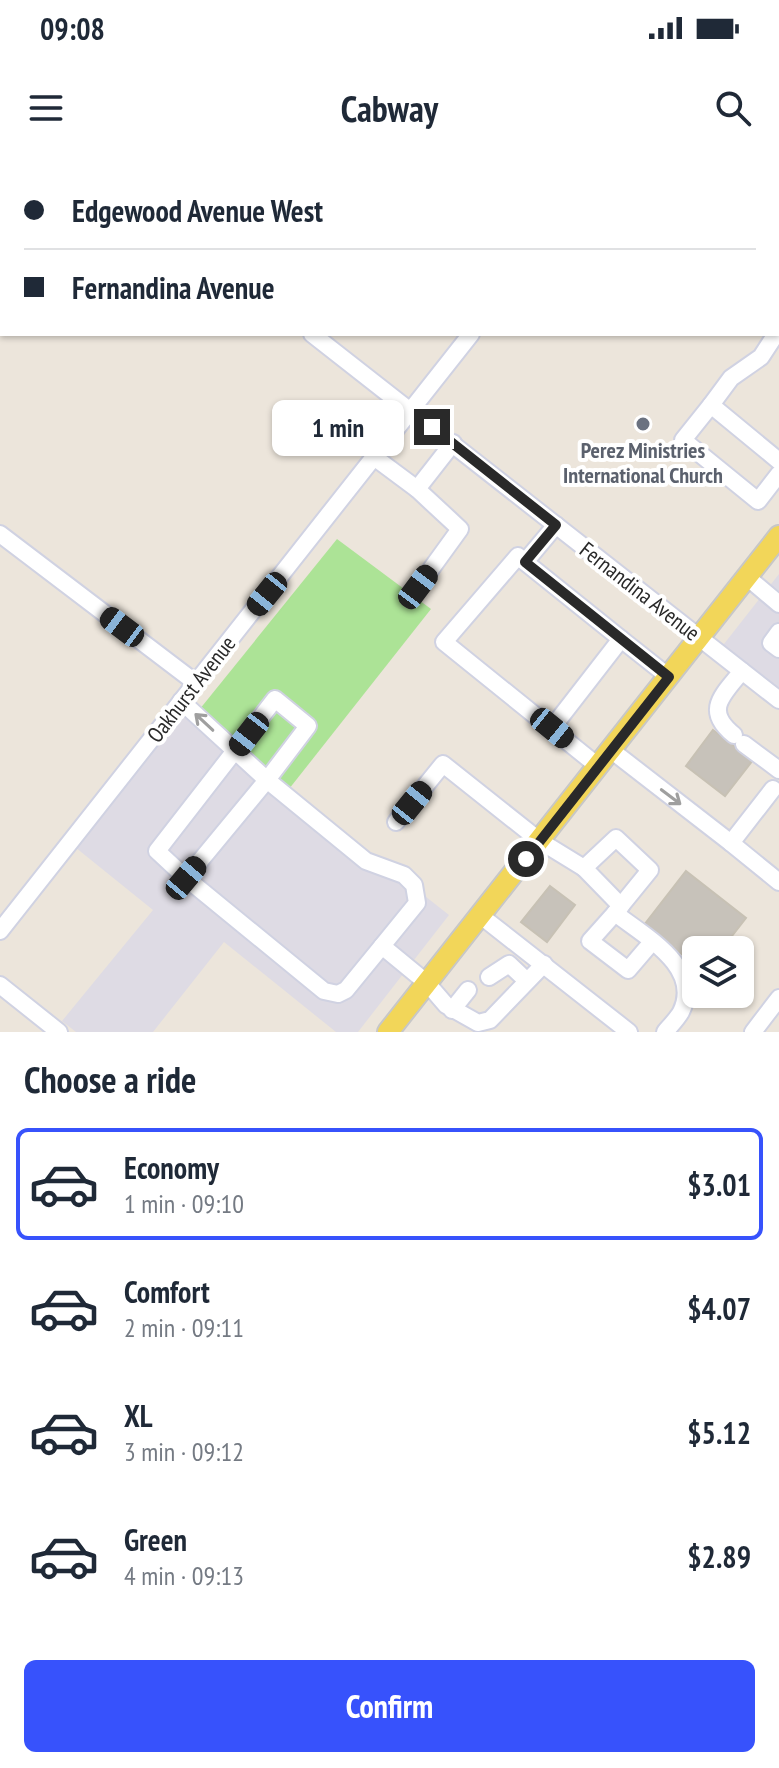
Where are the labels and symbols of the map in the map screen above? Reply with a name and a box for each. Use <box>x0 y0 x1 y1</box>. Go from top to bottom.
callout: 1 min <box>272 399 404 455</box>
route end <box>414 409 450 445</box>
marker: Perez Ministries International Church <box>634 415 652 433</box>
place label: Perez Ministries International Church <box>563 436 723 489</box>
street label: Fernandina Avenue <box>574 535 706 647</box>
car <box>394 561 442 613</box>
car <box>243 568 291 620</box>
car <box>96 603 148 651</box>
street label: Oakhurst Avenue <box>141 630 241 748</box>
car <box>526 704 578 752</box>
car <box>225 708 273 760</box>
one-way arrow <box>194 713 214 731</box>
car <box>388 777 436 829</box>
one-way arrow <box>659 788 681 805</box>
route start <box>508 841 544 877</box>
car <box>161 852 211 904</box>

